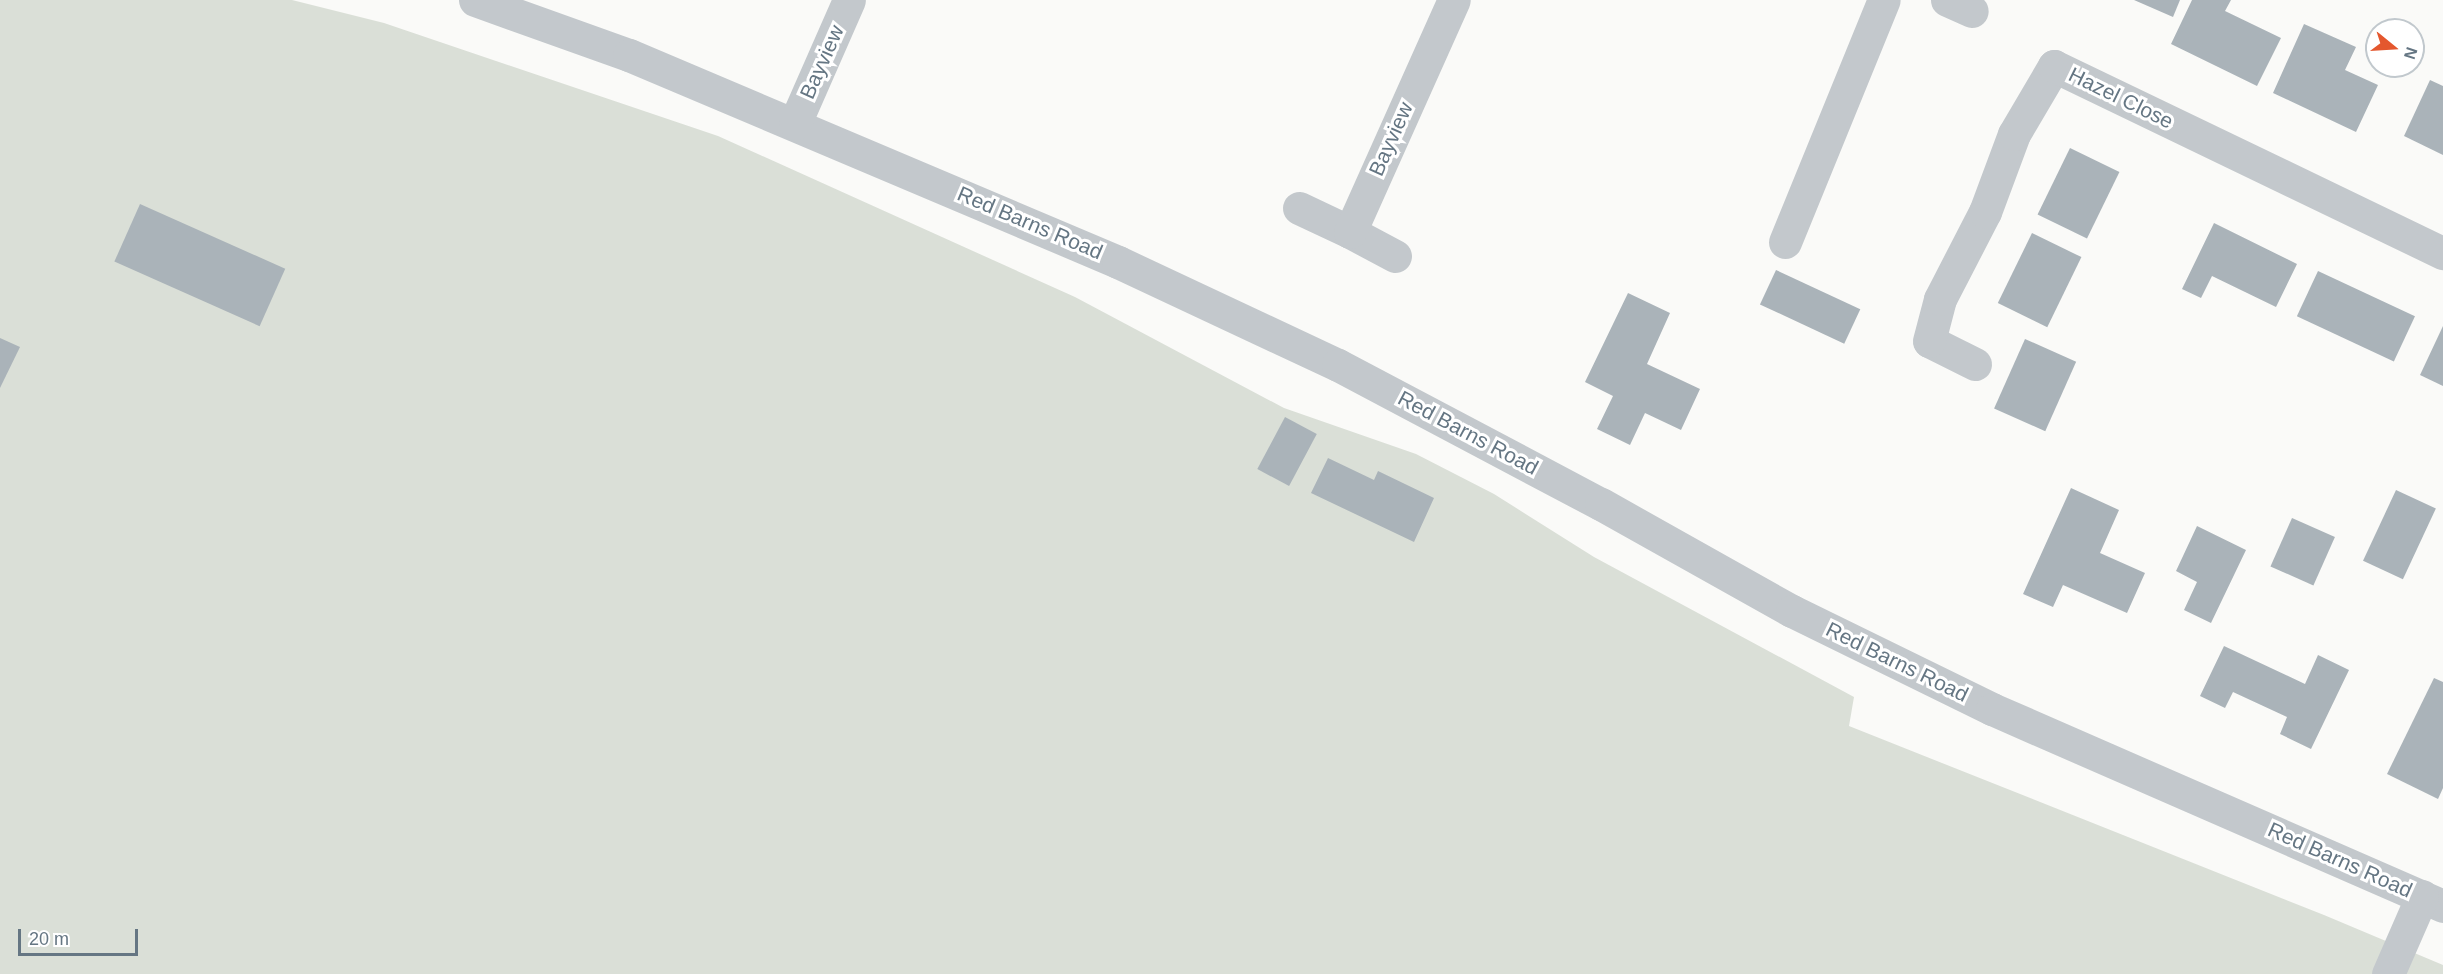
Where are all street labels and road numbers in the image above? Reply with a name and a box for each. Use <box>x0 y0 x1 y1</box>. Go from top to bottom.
street label: Bayview <box>795 21 849 103</box>
street label: Hazel Close <box>2065 62 2177 134</box>
street label: Bayview <box>1364 98 1418 180</box>
street label: Red Barns Road <box>954 181 1106 265</box>
street label: Red Barns Road <box>1394 385 1542 481</box>
street label: Red Barns Road <box>1822 617 1972 707</box>
street label: Red Barns Road <box>2264 817 2416 903</box>

